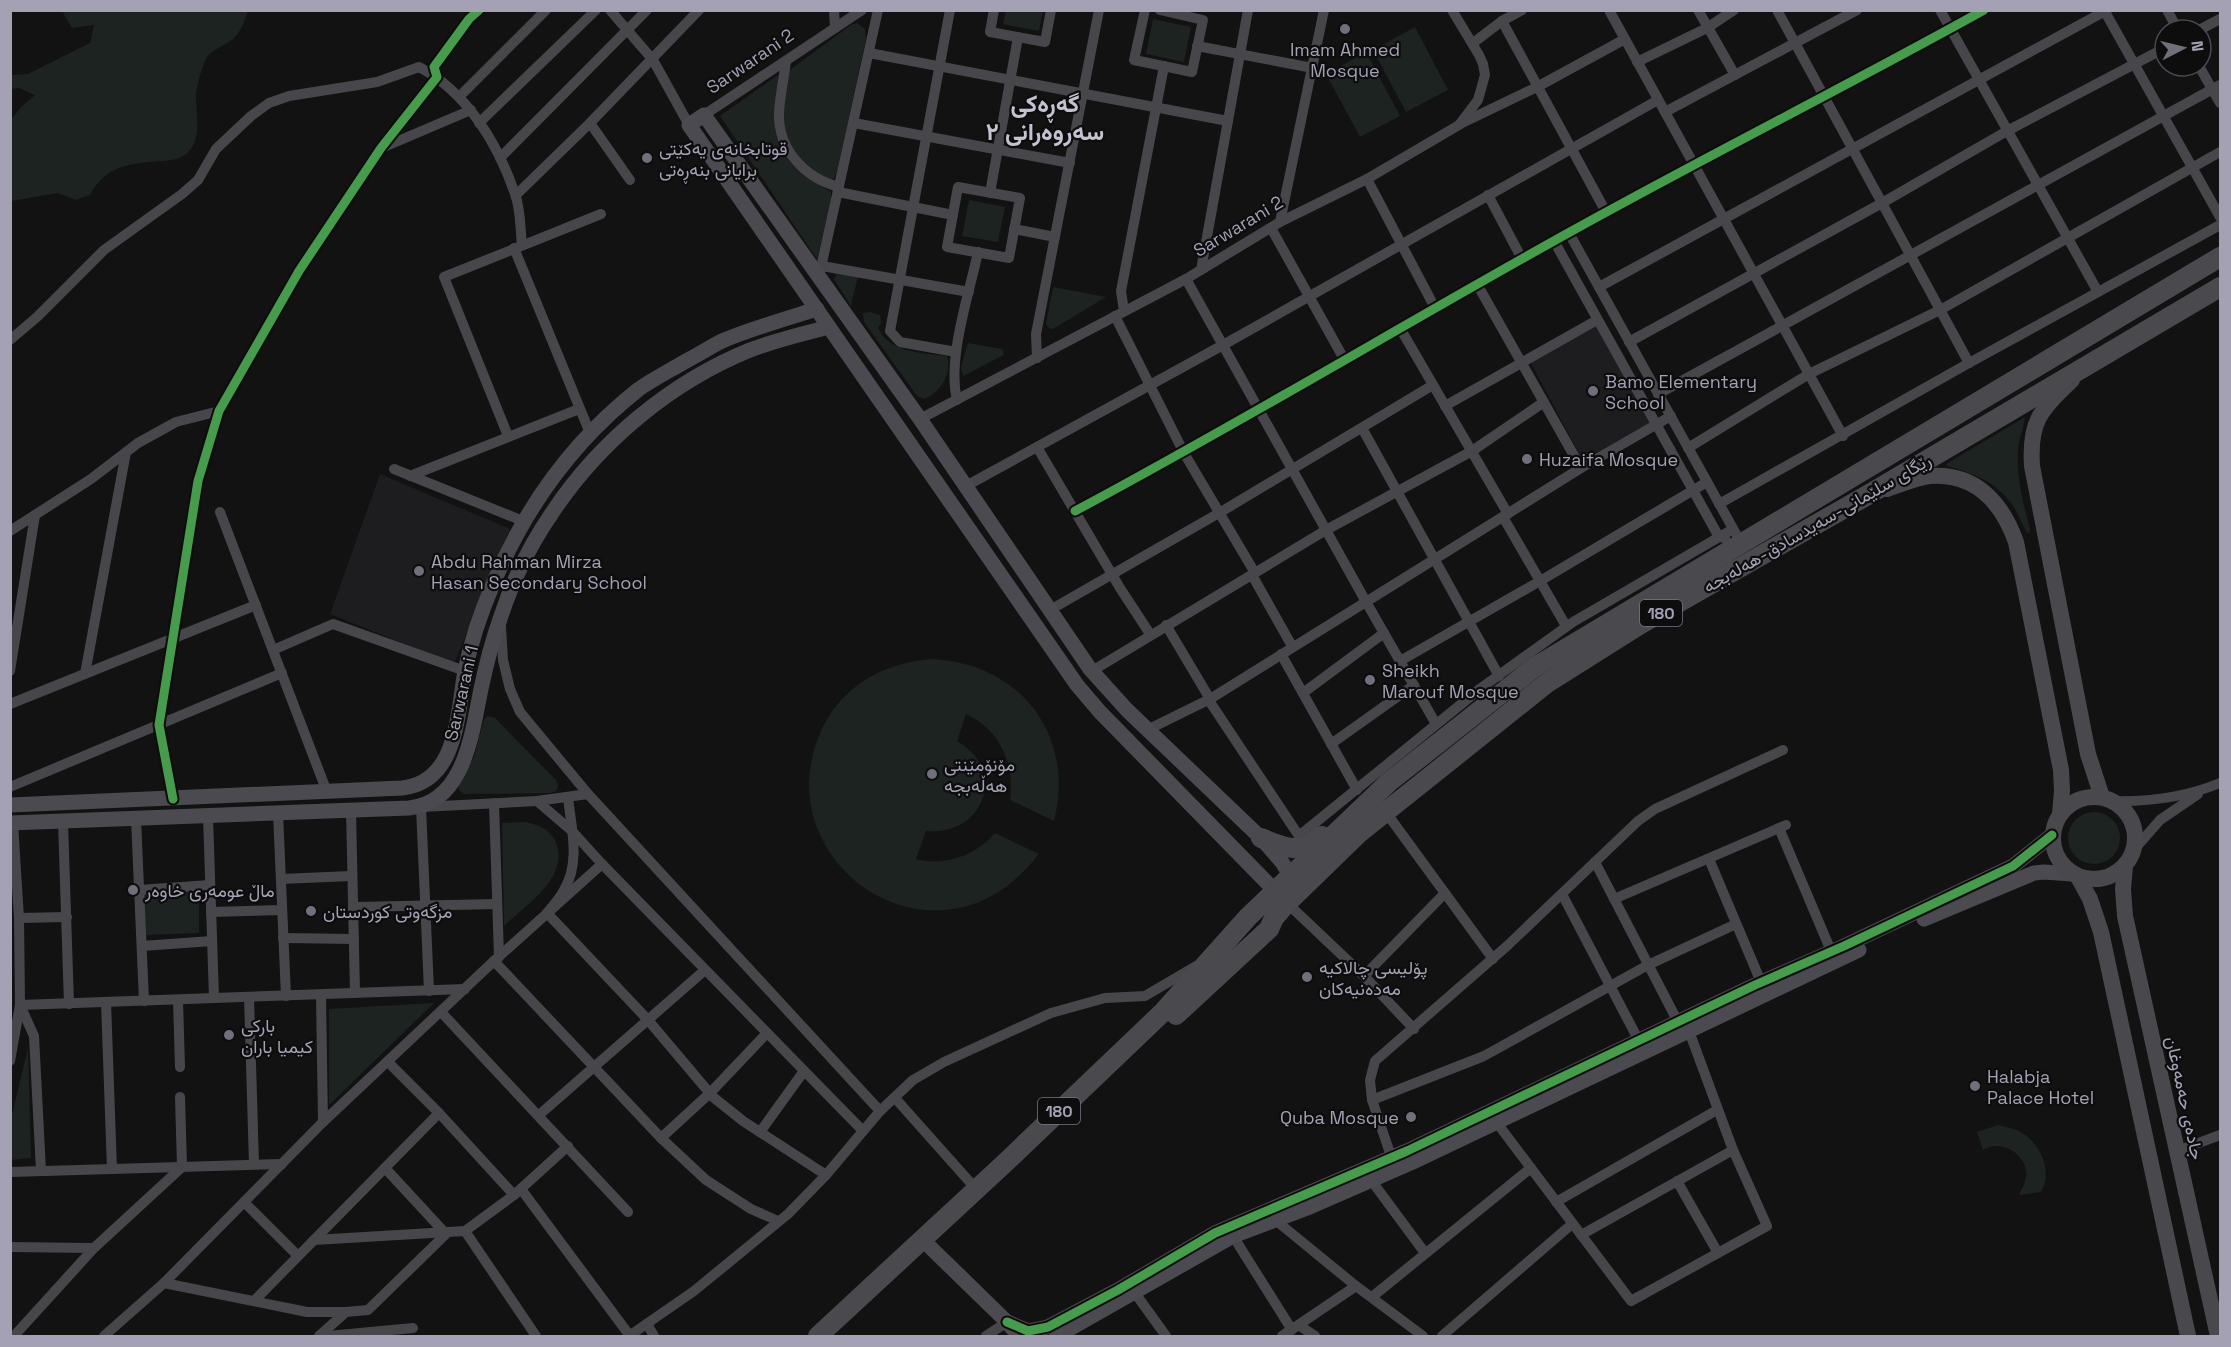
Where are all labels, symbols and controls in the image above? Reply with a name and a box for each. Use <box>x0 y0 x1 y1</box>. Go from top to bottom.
north arrow <box>2153 18 2213 78</box>
marker: Imam Ahmed Mosque <box>1338 22 1352 36</box>
street label: Sarwarani 2 <box>702 23 798 99</box>
place label: Imam Ahmed Mosque <box>1290 38 1400 82</box>
text: N <box>2186 40 2208 53</box>
district label: گەڕەکی سەروەرانی ٢ <box>986 88 1104 147</box>
place label: قوتابخانەی یەکێتی برایانی بنەڕەتی <box>659 137 788 184</box>
marker: قوتابخانەی یەکێتی برایانی بنەڕەتی <box>640 151 654 165</box>
street label: Sarwarani 2 <box>1189 190 1287 262</box>
place label: Bamo Elementary School <box>1605 370 1757 414</box>
marker: Bamo Elementary School <box>1586 384 1600 398</box>
place label: Huzaifa Mosque <box>1539 448 1678 471</box>
street label: رێگای سلێمانی-سەیدسادق-هەلەبجە <box>1699 448 1935 598</box>
marker: Huzaifa Mosque <box>1520 452 1534 466</box>
place label: Abdu Rahman Mirza Hasan Secondary School <box>431 550 647 594</box>
marker: Abdu Rahman Mirza Hasan Secondary School <box>412 564 426 578</box>
road number: 180 <box>1640 600 1682 626</box>
street label: Sarwarani 1 <box>439 643 483 743</box>
place label: Sheikh Marouf Mosque <box>1382 659 1519 703</box>
marker: Sheikh Marouf Mosque <box>1363 673 1377 687</box>
place label: مۆنۆمێنتی هەڵەبجە <box>944 753 1015 797</box>
marker: مۆنۆمێنتی هەڵەبجە <box>925 767 939 781</box>
place label: ماڵ عومەری خاوەر <box>144 879 275 902</box>
marker: ماڵ عومەری خاوەر <box>126 883 140 897</box>
place label: مزگەوتی کوردستان <box>323 900 452 923</box>
marker: مزگەوتی کوردستان <box>304 904 318 918</box>
place label: پۆلیسی چالاکیە مەدەنیەکان <box>1319 956 1428 1000</box>
marker: پۆلیسی چالاکیە مەدەنیەکان <box>1300 970 1314 984</box>
place label: باركى كيميا باران <box>241 1014 313 1058</box>
marker: باركى كيميا باران <box>222 1028 236 1042</box>
street label: جادەی حەمەوغان <box>2161 1034 2209 1162</box>
place label: Halabja Palace Hotel <box>1987 1065 2094 1109</box>
marker: Halabja Palace Hotel <box>1968 1079 1982 1093</box>
road number: 180 <box>1038 1098 1080 1124</box>
place label: Quba Mosque <box>1280 1106 1399 1129</box>
marker: Quba Mosque <box>1404 1110 1418 1124</box>

